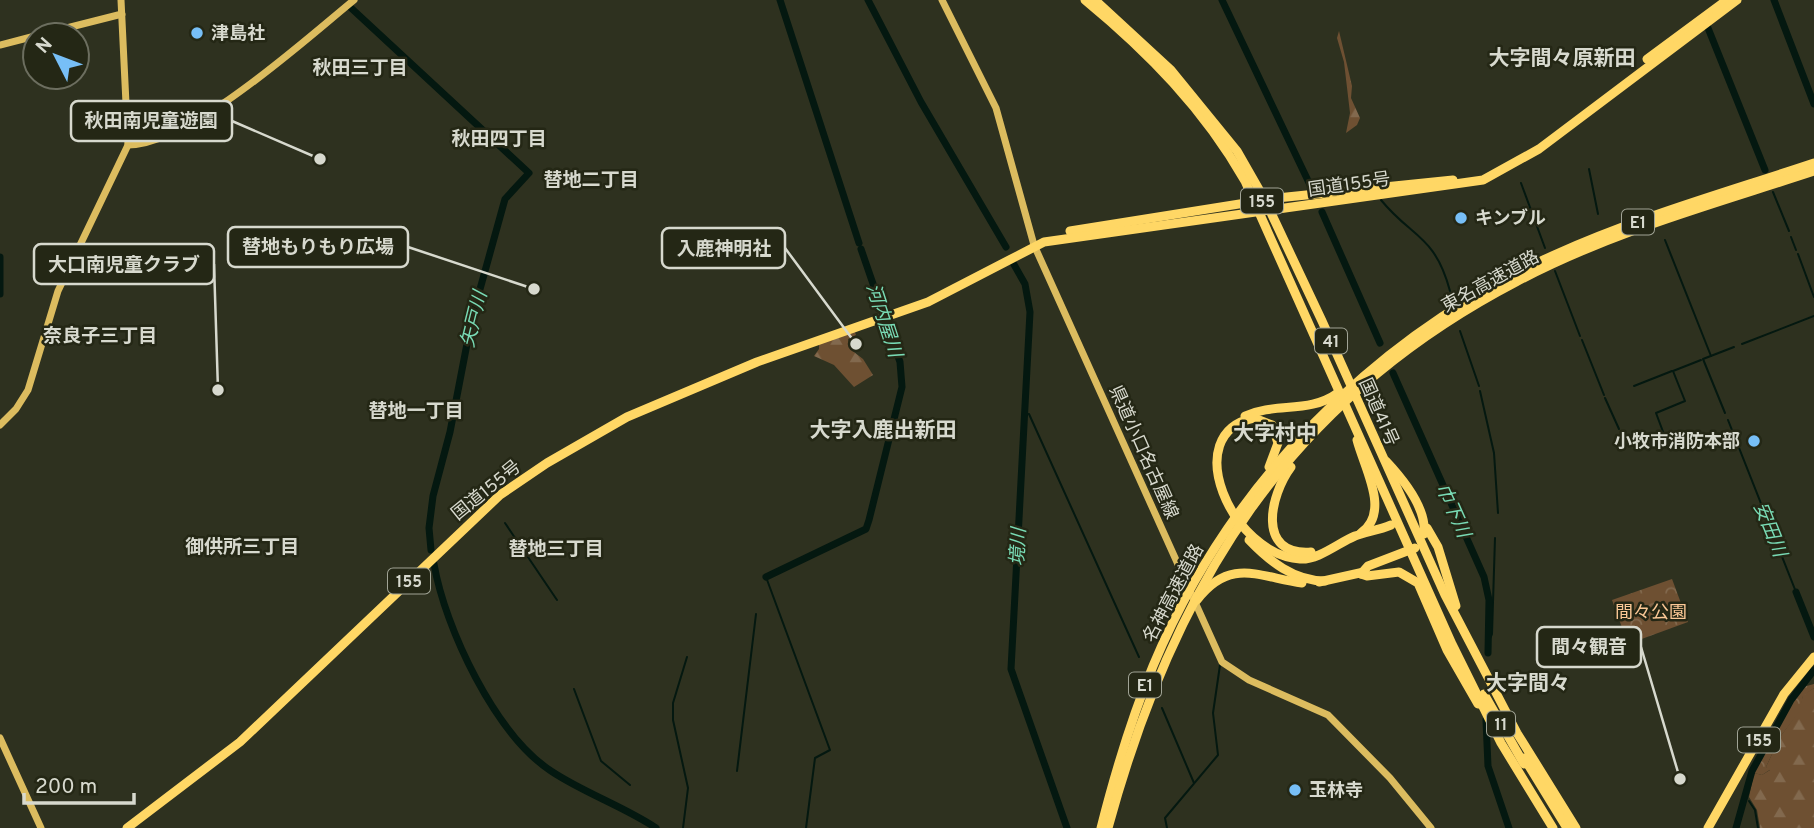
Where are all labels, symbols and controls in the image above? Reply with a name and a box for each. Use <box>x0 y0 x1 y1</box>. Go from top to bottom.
north arrow <box>21 21 91 91</box>
place label: 津島社 <box>211 23 265 46</box>
marker: 津島社 <box>189 25 205 41</box>
text: N <box>31 33 58 59</box>
district label: 大字間々原新田 <box>1489 46 1636 73</box>
district label: 秋田三丁目 <box>312 57 408 81</box>
callout: 秋田南児童遊園 <box>71 101 232 141</box>
text: 秋田南児童遊園 <box>84 110 218 134</box>
district label: 秋田四丁目 <box>451 128 547 152</box>
street label: 国道155号 <box>1306 168 1392 203</box>
district label: 替地二丁目 <box>543 169 639 193</box>
road number: 155 <box>1241 188 1283 214</box>
place label: キンブル <box>1475 208 1546 231</box>
marker: キンブル <box>1453 210 1469 226</box>
road number: E1 <box>1622 210 1654 234</box>
callout: 替地もりもり広場 <box>228 227 408 267</box>
callout: 入鹿神明社 <box>662 228 785 268</box>
text: 替地もりもり広場 <box>242 236 394 260</box>
text: 入鹿神明社 <box>676 238 772 262</box>
callout: 大口南児童クラブ <box>34 244 214 284</box>
street label: 東名高速道路 <box>1438 246 1544 319</box>
text: 大口南児童クラブ <box>48 254 200 278</box>
water label: 河内屋川 <box>860 281 907 362</box>
water label: 矢戸川 <box>456 287 494 350</box>
district label: 奈良子三丁目 <box>43 325 157 349</box>
road number: 41 <box>1315 328 1347 354</box>
street label: 国道41号 <box>1353 375 1403 450</box>
street label: 県道小口名古屋線 <box>1103 382 1182 523</box>
district label: 替地一丁目 <box>368 400 464 424</box>
district label: 大字入鹿出新田 <box>810 418 957 445</box>
district label: 大字村中 <box>1233 421 1317 448</box>
place label: 小牧市消防本部 <box>1614 431 1740 454</box>
marker: 小牧市消防本部 <box>1746 433 1762 449</box>
street label: 国道155号 <box>447 456 526 526</box>
water label: 巾下川 <box>1430 480 1476 544</box>
water label: 安田川 <box>1747 499 1792 563</box>
water label: 境川 <box>1006 526 1032 567</box>
district label: 御供所三丁目 <box>185 536 299 560</box>
district label: 替地三丁目 <box>508 538 604 562</box>
street label: 名神高速道路 <box>1139 541 1210 647</box>
road number: 155 <box>388 568 430 594</box>
park label: 間々公園 <box>1615 602 1687 625</box>
callout: 間々観音 <box>1537 627 1641 667</box>
text: 間々観音 <box>1551 636 1627 660</box>
district label: 大字間々 <box>1486 671 1570 698</box>
road number: E1 <box>1129 672 1161 698</box>
road number: 11 <box>1487 712 1515 736</box>
road number: 155 <box>1738 727 1780 752</box>
scale bar <box>24 762 135 806</box>
text: 200 m <box>35 774 97 801</box>
place label: 玉林寺 <box>1309 780 1363 803</box>
marker: 玉林寺 <box>1287 782 1303 798</box>

